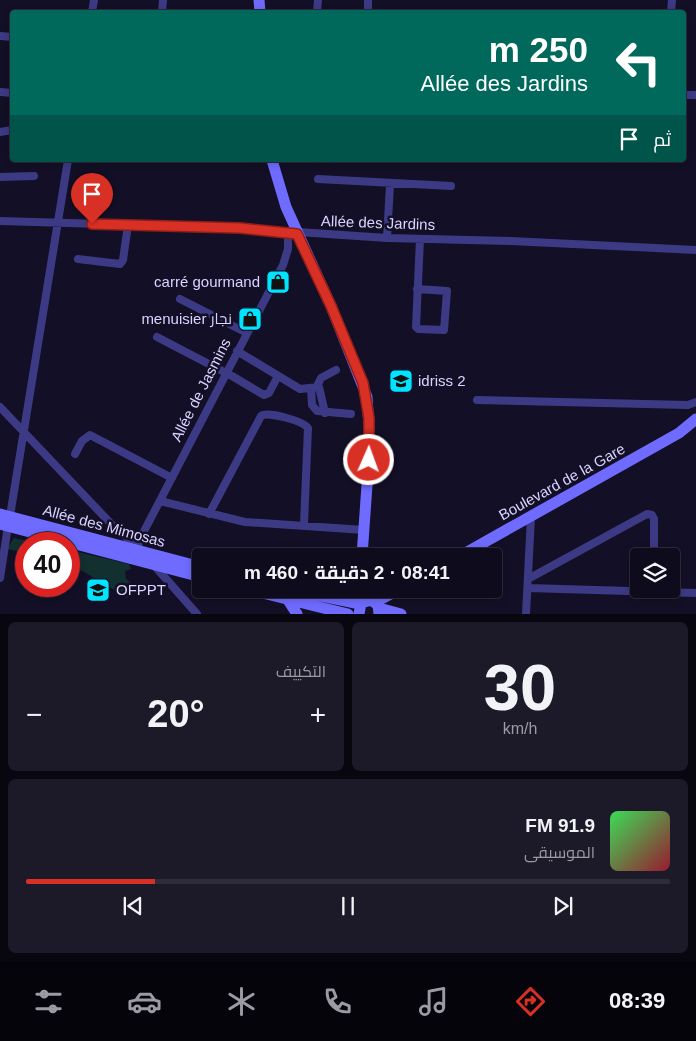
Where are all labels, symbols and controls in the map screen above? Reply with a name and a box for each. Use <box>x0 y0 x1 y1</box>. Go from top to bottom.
text: 250 m <box>489 30 588 69</box>
icon: left <box>606 30 671 95</box>
text: Allée des Jardins <box>420 71 588 96</box>
icon: arrive <box>615 125 643 153</box>
text: ثم <box>653 129 671 150</box>
pin <box>71 173 113 224</box>
icon: arrive <box>78 180 106 208</box>
street label: Allée des Jardins <box>321 212 435 233</box>
shop icon: carré gourmand <box>265 269 291 295</box>
place label: carré gourmand <box>154 273 260 290</box>
shop icon: menuisier نجار <box>237 306 263 332</box>
place label: menuisier نجار <box>141 310 232 328</box>
street label: Allée de Jasmins <box>167 335 234 444</box>
school or university icon: idriss 2 <box>388 368 414 394</box>
place label: idriss 2 <box>418 372 466 389</box>
position arrow <box>342 433 394 485</box>
street label: Boulevard de la Gare <box>496 440 628 523</box>
street label: Allée des Mimosas <box>41 501 167 550</box>
speed limit sign: 40 <box>15 532 80 597</box>
map controls <box>630 548 680 598</box>
button: layers <box>630 548 680 598</box>
text: 08:41 · 2 دقيقة · 460 m <box>244 562 450 583</box>
school or university icon: OFPPT <box>85 577 111 603</box>
place label: OFPPT <box>116 581 166 598</box>
text: 30 <box>484 651 556 724</box>
text: التكييف <box>276 663 326 680</box>
text: 20° <box>147 693 205 735</box>
text: − <box>26 699 42 730</box>
text: + <box>310 699 326 730</box>
text: km/h <box>503 720 537 737</box>
text: 91.9 FM <box>525 815 595 836</box>
text: الموسيقى <box>524 844 595 861</box>
icon: previous <box>119 892 147 920</box>
icon: pause <box>334 892 362 920</box>
icon: next <box>549 892 577 920</box>
icon: filters <box>31 984 66 1019</box>
icon: car <box>127 984 162 1019</box>
icon: climate <box>224 984 259 1019</box>
icon: phone <box>320 984 355 1019</box>
icon: music <box>416 984 451 1019</box>
icon: directions <box>513 984 548 1019</box>
text: 08:39 <box>609 988 665 1013</box>

